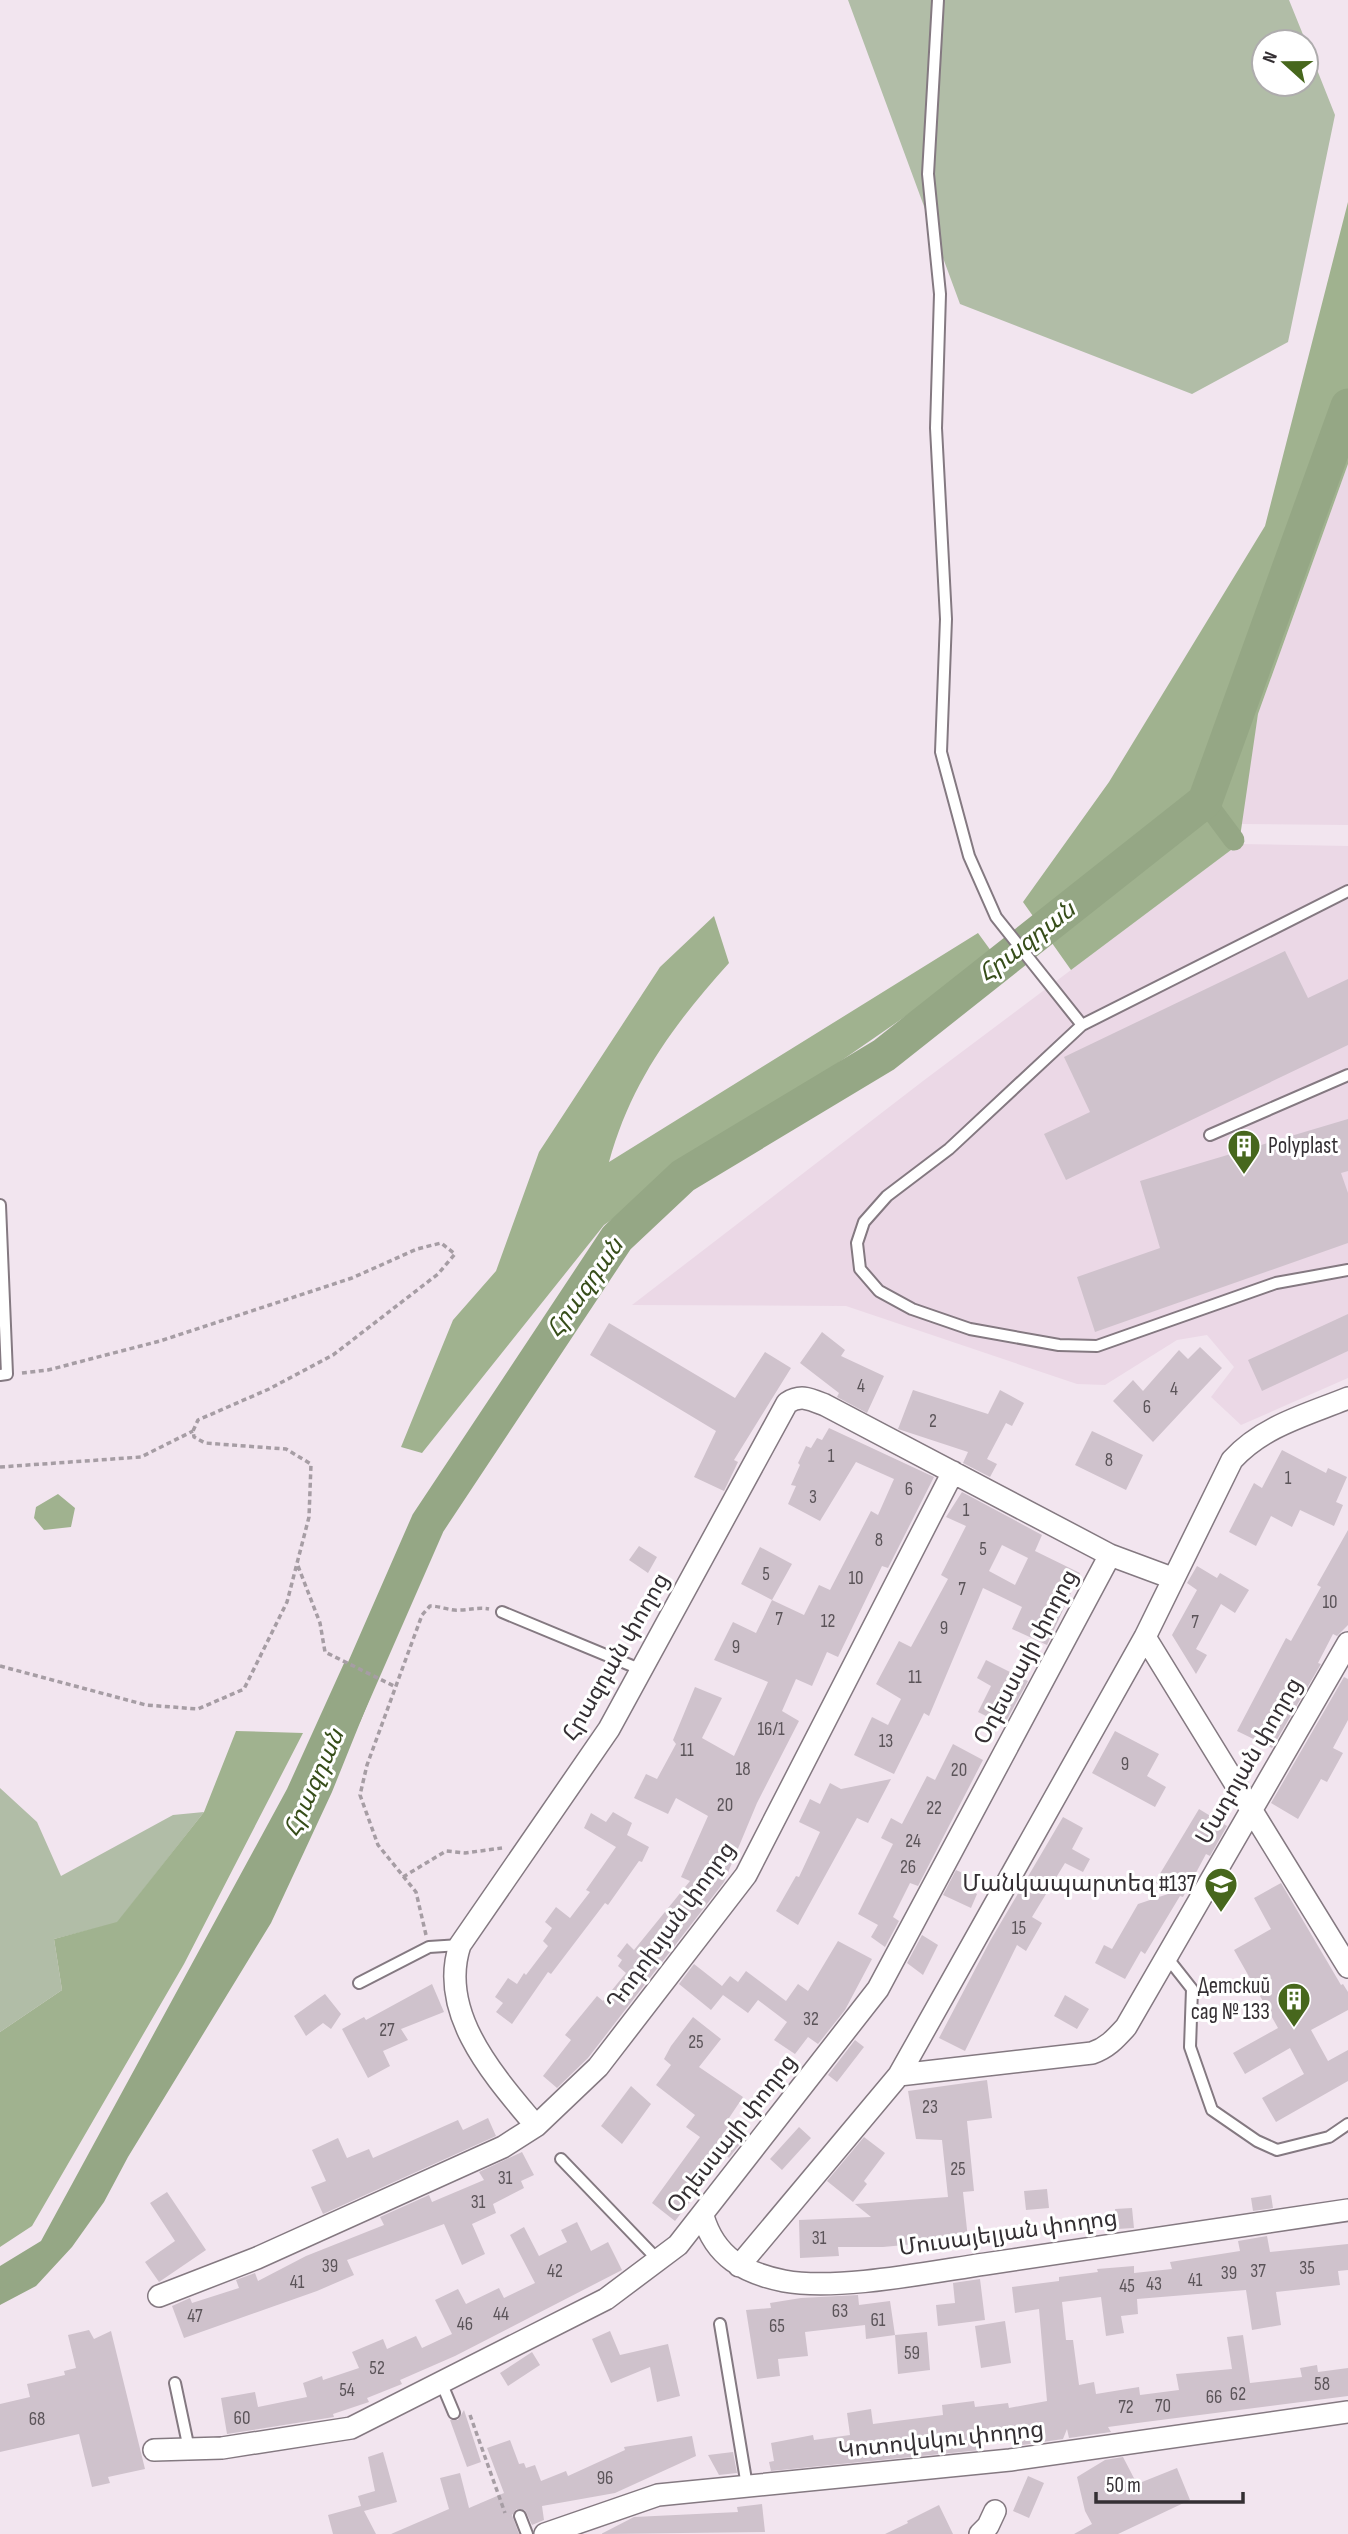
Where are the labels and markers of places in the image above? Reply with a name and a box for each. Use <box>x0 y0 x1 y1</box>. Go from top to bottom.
building icon: Polyplast <box>1225 1127 1263 1176</box>
place label: Polyplast <box>1268 1132 1338 1160</box>
school or university icon: Մանկապարտեզ #137 <box>1202 1865 1240 1914</box>
place label: Մանկապարտեզ #137 <box>962 1870 1196 1898</box>
place label: Детский сад № 133 <box>1191 1972 1270 2026</box>
building icon: Детский сад № 133 <box>1275 1980 1313 2029</box>

